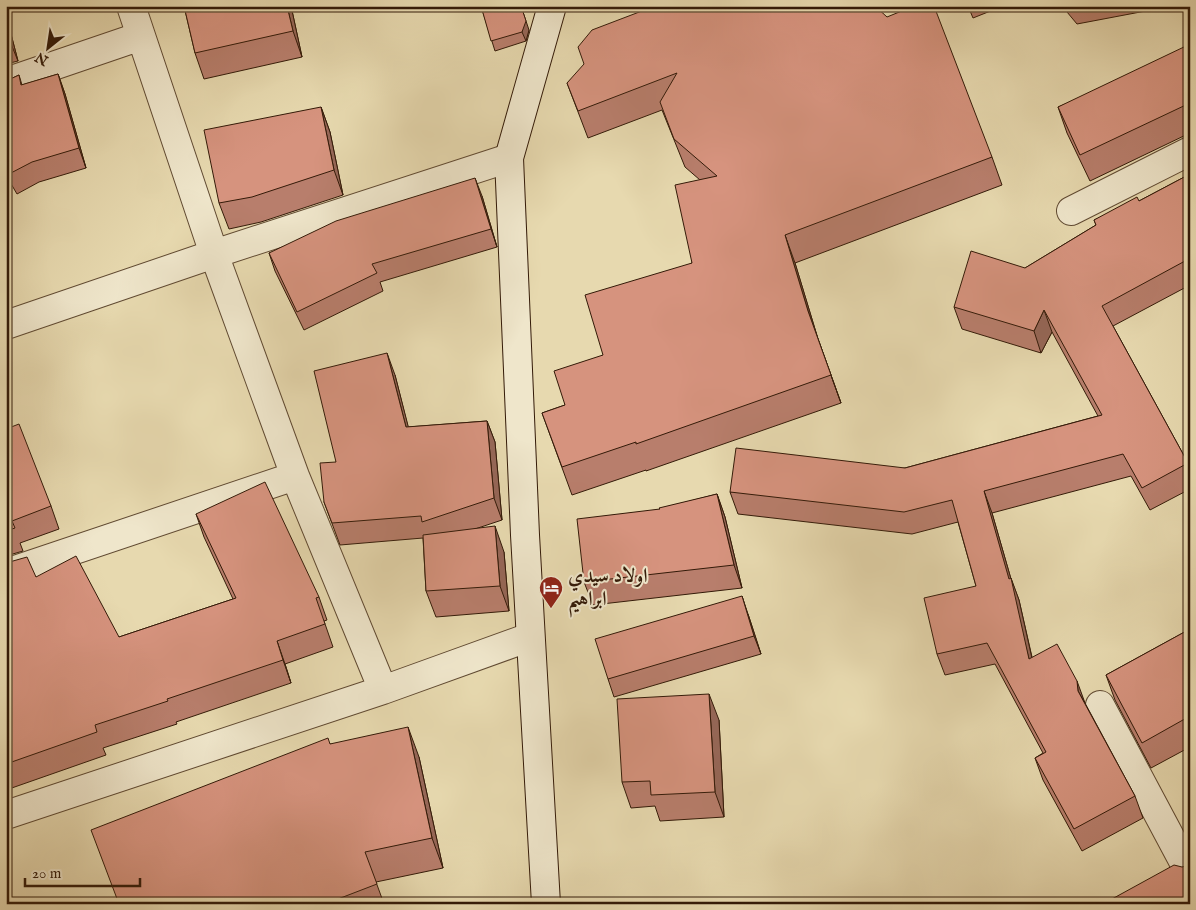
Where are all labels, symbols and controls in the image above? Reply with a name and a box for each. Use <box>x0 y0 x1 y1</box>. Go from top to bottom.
north arrow <box>22 22 72 72</box>
text: N <box>32 48 53 70</box>
place label: اولاد سيدي ابراهيم <box>568 564 648 618</box>
hotel icon: اولاد سيدي ابراهيم <box>538 575 564 609</box>
scale bar <box>25 855 140 887</box>
text: 20 m <box>32 864 62 883</box>

